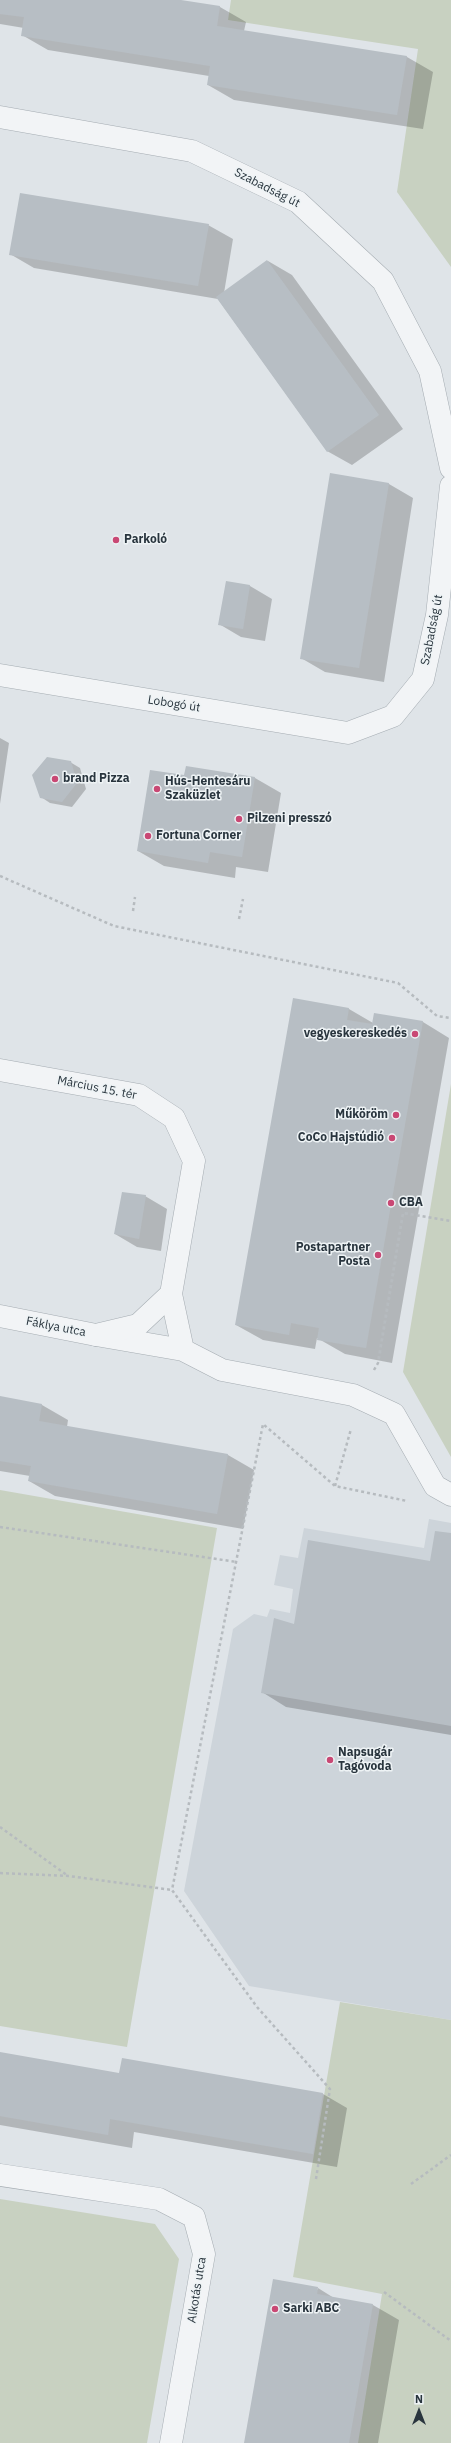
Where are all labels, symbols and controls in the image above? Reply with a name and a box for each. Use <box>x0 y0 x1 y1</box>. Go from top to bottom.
street label: Szabadság út <box>232 165 302 211</box>
place label: Parkoló <box>124 533 167 547</box>
marker: Parkoló <box>111 535 121 545</box>
street label: Szabadság út <box>418 593 446 667</box>
street label: Lobogó út <box>147 693 201 715</box>
place label: brand Pizza <box>63 772 130 786</box>
marker: brand Pizza <box>50 774 60 784</box>
place label: Hús-Hentesáru Szaküzlet <box>165 775 250 803</box>
marker: Hús-Hentesáru Szaküzlet <box>152 784 162 794</box>
place label: Pilzeni presszó <box>247 812 332 826</box>
marker: Pilzeni presszó <box>234 814 244 824</box>
place label: Fortuna Corner <box>156 829 241 843</box>
marker: Fortuna Corner <box>143 831 153 841</box>
place label: vegyeskereskedés <box>304 1027 407 1041</box>
marker: vegyeskereskedés <box>410 1029 420 1039</box>
street label: Március 15. tér <box>56 1073 138 1103</box>
place label: Műköröm <box>335 1108 388 1122</box>
marker: Műköröm <box>391 1110 401 1120</box>
place label: CoCo Hajstúdió <box>298 1131 384 1145</box>
marker: CoCo Hajstúdió <box>387 1133 397 1143</box>
place label: CBA <box>399 1196 423 1210</box>
marker: CBA <box>386 1198 396 1208</box>
place label: Postapartner Posta <box>296 1241 370 1269</box>
marker: Postapartner Posta <box>373 1250 383 1260</box>
street label: Fáklya utca <box>25 1314 87 1340</box>
place label: Napsugár Tagóvoda <box>338 1746 392 1774</box>
marker: Napsugár Tagóvoda <box>325 1755 335 1765</box>
street label: Alkotás utca <box>185 2256 209 2324</box>
place label: Sarki ABC <box>283 2302 339 2316</box>
marker: Sarki ABC <box>270 2304 280 2314</box>
north arrow <box>399 2391 439 2431</box>
text: N <box>415 2392 423 2406</box>

